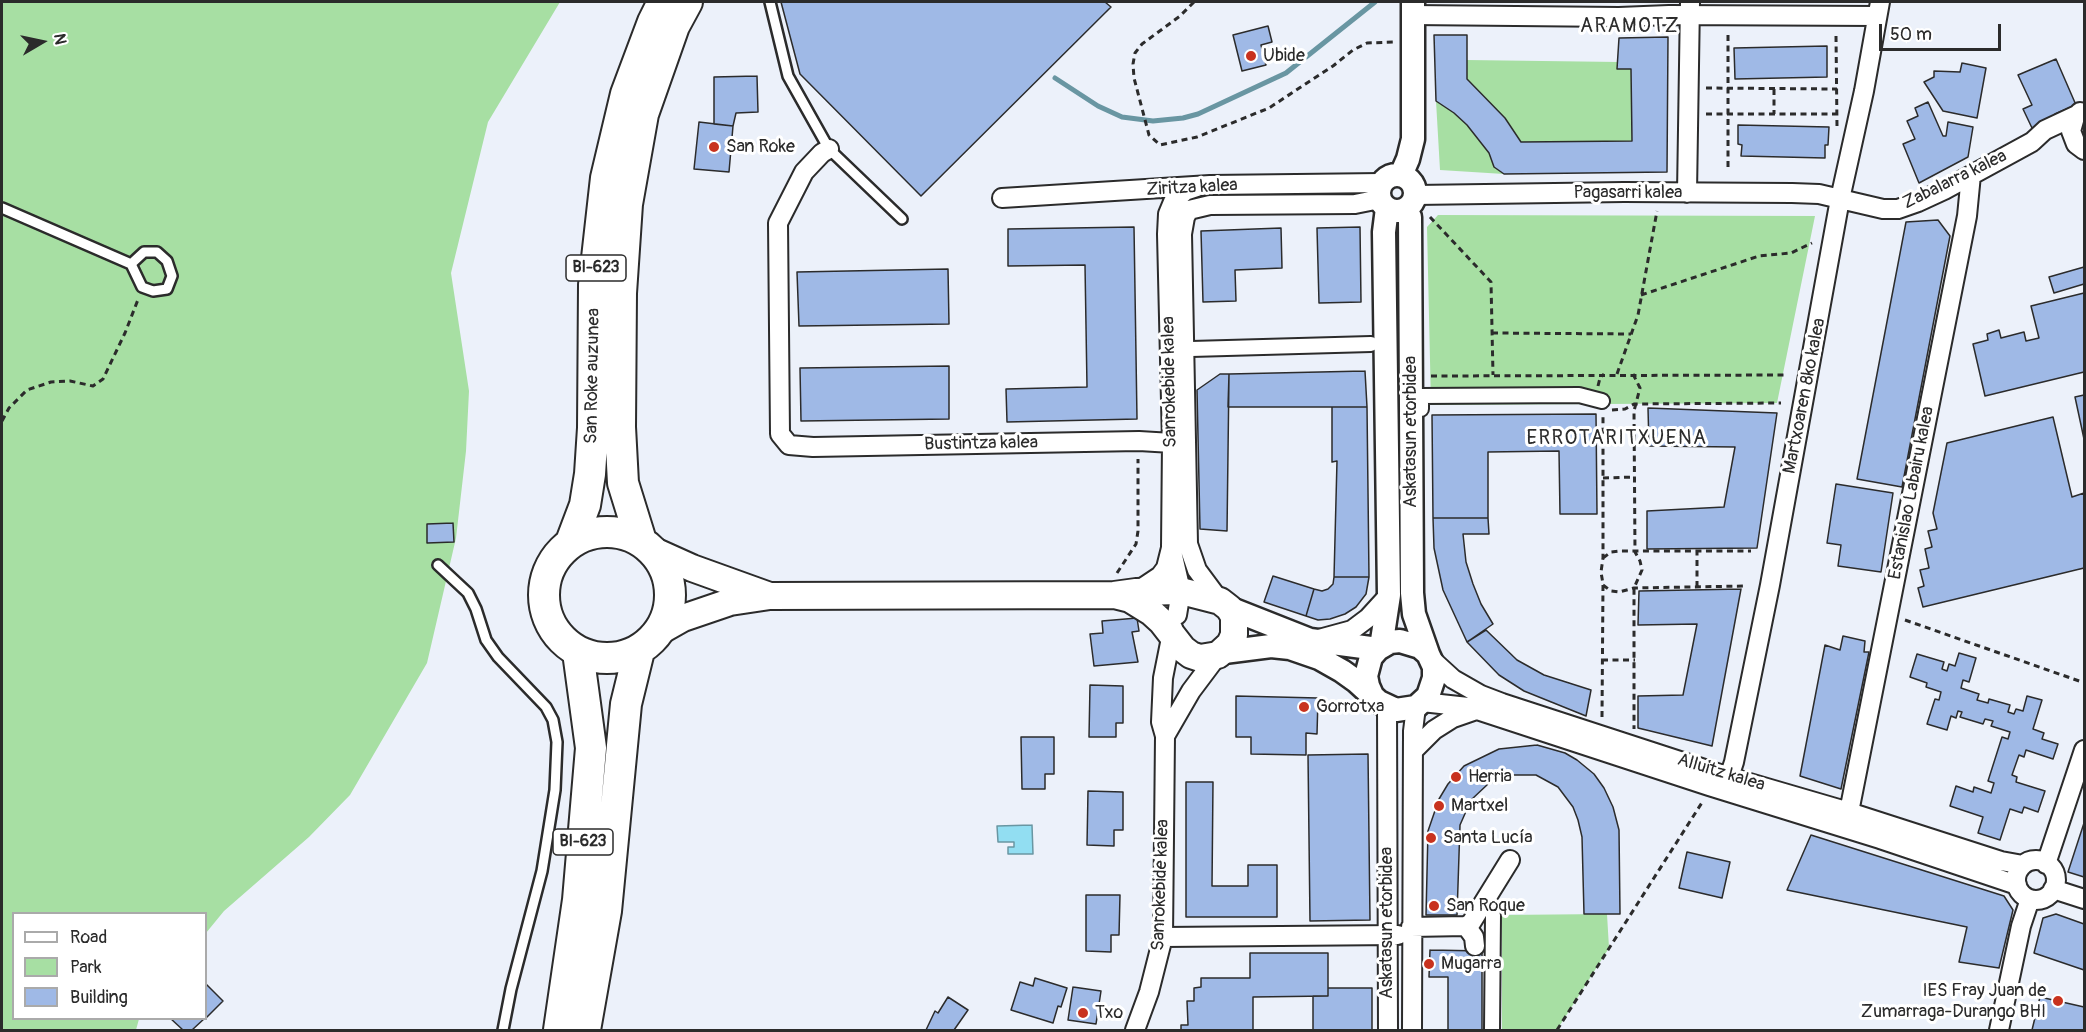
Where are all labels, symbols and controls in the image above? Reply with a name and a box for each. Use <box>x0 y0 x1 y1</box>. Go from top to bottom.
north arrow <box>12 12 72 72</box>
scale bar <box>1882 12 2004 50</box>
district label: ARAMOTZ <box>1580 15 1680 39</box>
text: 50 m <box>1890 23 1932 46</box>
text: N <box>49 32 71 46</box>
place label: Ubide <box>1263 45 1305 67</box>
marker: Ubide <box>1244 49 1258 63</box>
place label: San Roke <box>726 136 795 158</box>
marker: San Roke <box>707 140 721 154</box>
street label: Zabalarra kalea <box>1899 146 2011 214</box>
street label: Ziritza kalea <box>1146 175 1238 201</box>
street label: Pagasarri kalea <box>1574 182 1682 204</box>
road number: BI-623 <box>566 255 626 281</box>
street label: San Roke auzunea <box>581 308 605 444</box>
street label: Sanrokebide kalea <box>1158 316 1182 448</box>
street label: Martxoaren 8ko kalea <box>1779 316 1831 476</box>
street label: Askatasun etorbidea <box>1400 356 1422 508</box>
street label: Estanislao Labairu kalea <box>1885 405 1939 581</box>
district label: ERROTARITXUENA <box>1527 427 1707 451</box>
street label: Bustintza kalea <box>924 432 1038 456</box>
place label: Gorrotxa <box>1316 696 1384 718</box>
marker: Gorrotxa <box>1297 700 1311 714</box>
street label: Alluitz kalea <box>1675 749 1767 797</box>
place label: Herria <box>1468 766 1512 788</box>
marker: Herria <box>1449 770 1463 784</box>
place label: Martxel <box>1451 795 1508 817</box>
marker: Martxel <box>1432 799 1446 813</box>
street label: Sanrokebide kalea <box>1148 819 1174 951</box>
place label: Santa Lucía <box>1443 827 1533 849</box>
road number: BI-623 <box>553 829 613 855</box>
marker: Santa Lucía <box>1424 831 1438 845</box>
street label: Askatasun etorbidea <box>1376 847 1398 999</box>
place label: San Roque <box>1446 895 1525 917</box>
marker: San Roque <box>1427 899 1441 913</box>
legend <box>12 912 207 1020</box>
text: Road <box>70 926 107 949</box>
place label: Mugarra <box>1441 953 1502 975</box>
text: Park <box>70 956 102 979</box>
marker: Mugarra <box>1422 957 1436 971</box>
place label: IES Fray Juan de Zumarraga-Durango BHI <box>1861 980 2046 1022</box>
text: Building <box>70 986 128 1009</box>
marker: IES Fray Juan de Zumarraga-Durango BHI <box>2051 994 2065 1008</box>
place label: Txo <box>1095 1002 1123 1024</box>
marker: Txo <box>1076 1006 1090 1020</box>

